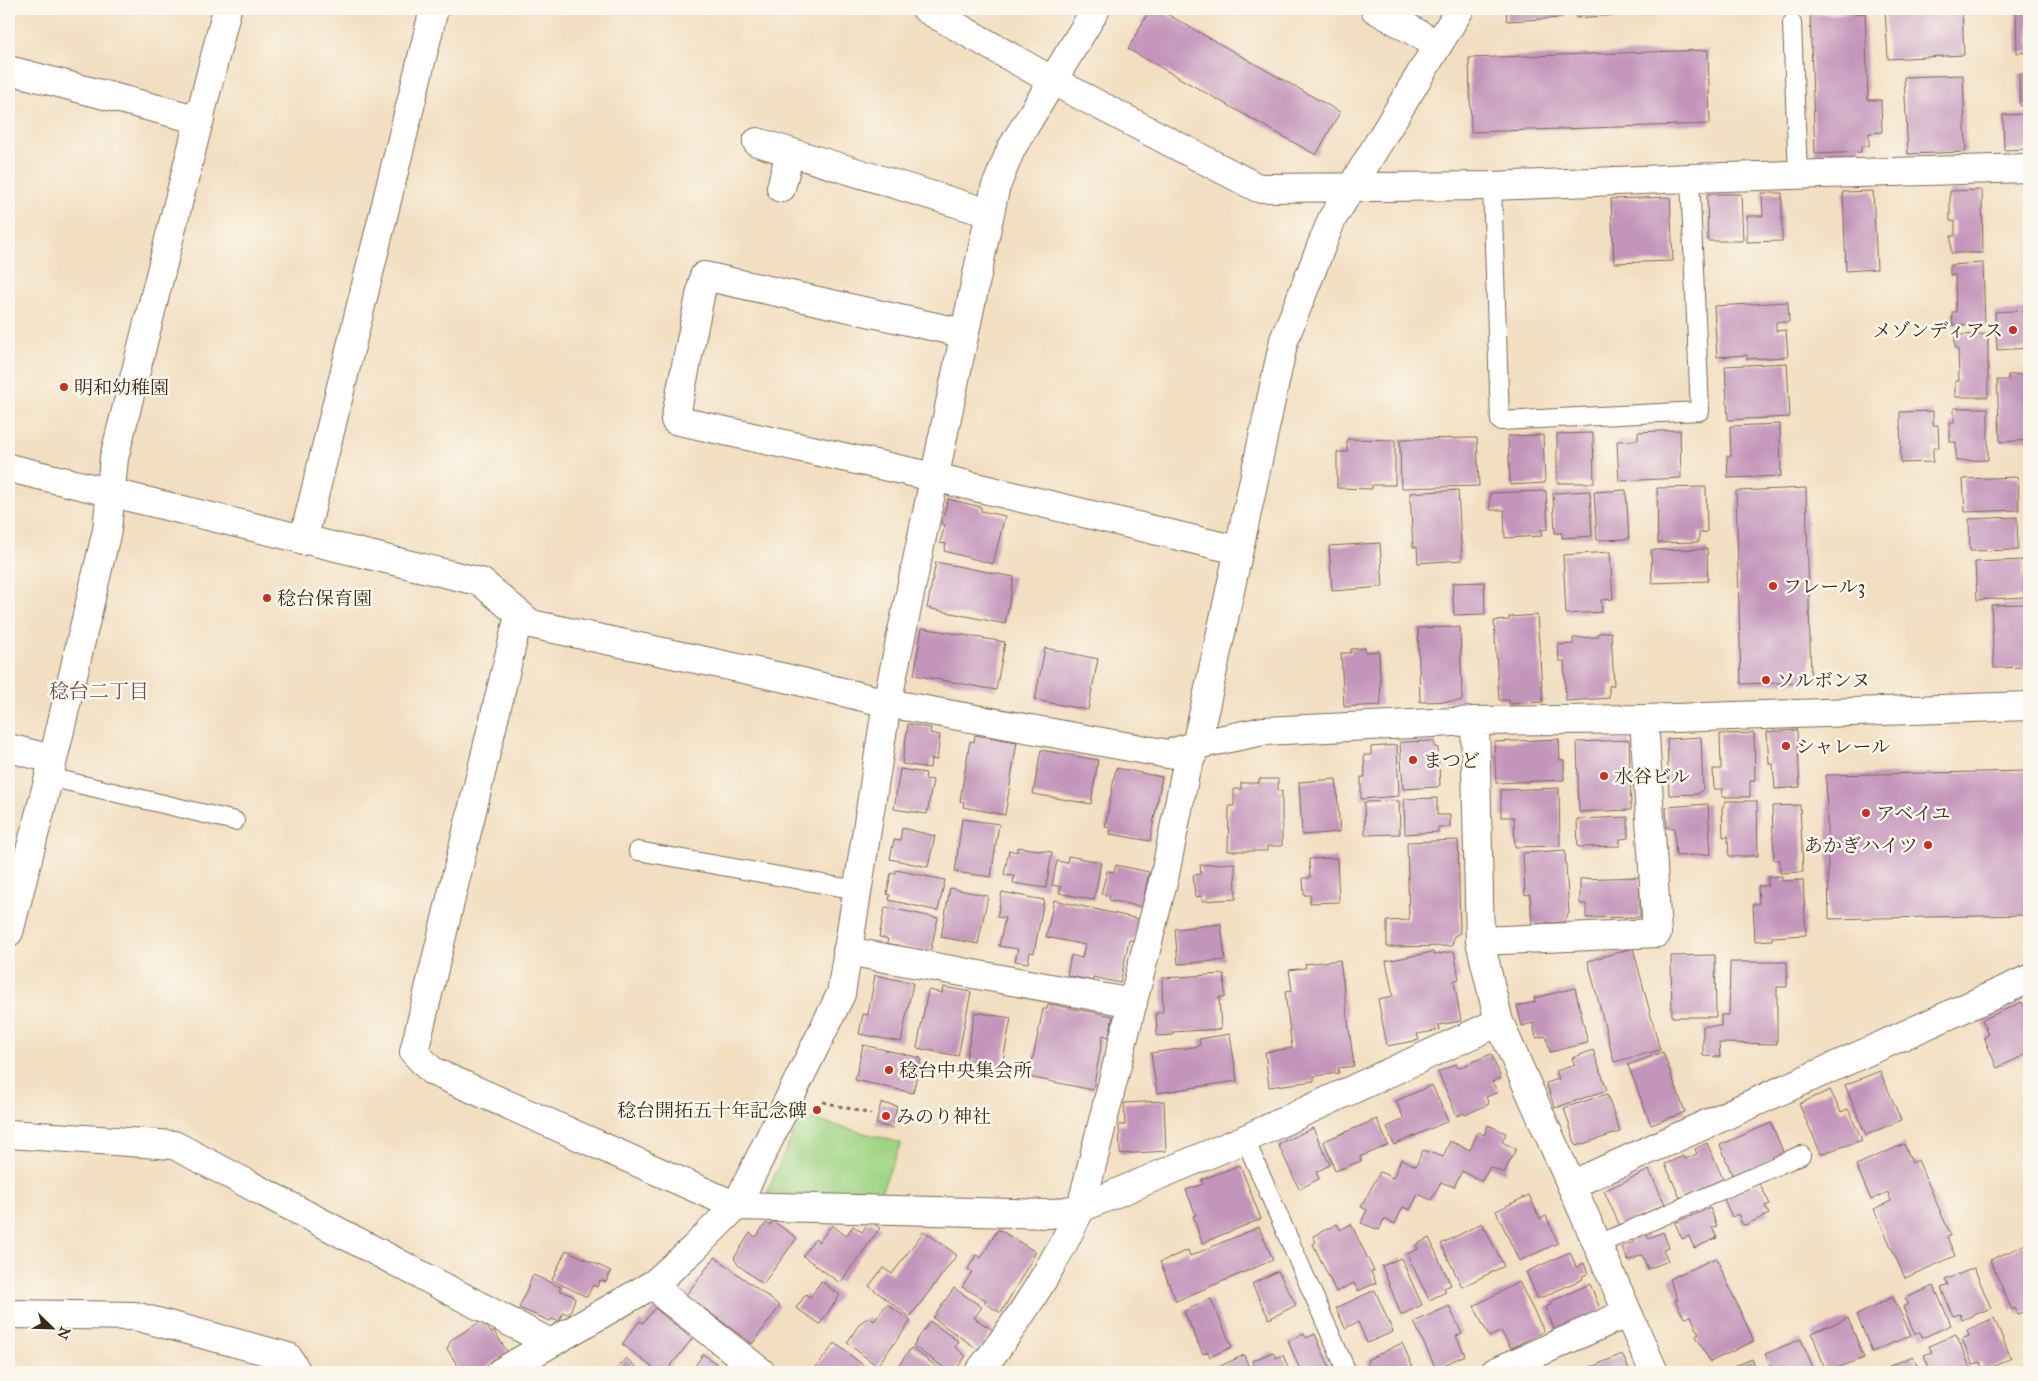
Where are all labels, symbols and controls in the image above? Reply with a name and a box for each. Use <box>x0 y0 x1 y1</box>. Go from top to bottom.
place label: メゾンディアス <box>1873 319 2003 342</box>
marker: メゾンディアス <box>2007 324 2019 336</box>
place label: 明和幼稚園 <box>74 376 169 399</box>
marker: 明和幼稚園 <box>58 381 70 393</box>
place label: フレール3 <box>1783 575 1865 598</box>
marker: フレール3 <box>1767 580 1779 592</box>
place label: 稔台保育園 <box>277 587 372 610</box>
marker: 稔台保育園 <box>261 592 273 604</box>
place label: ソルボンヌ <box>1776 669 1870 692</box>
marker: ソルボンヌ <box>1760 674 1772 686</box>
district label: 稔台二丁目 <box>49 679 149 703</box>
place label: シャレール <box>1796 735 1890 758</box>
marker: シャレール <box>1780 740 1792 752</box>
place label: まつど <box>1423 749 1480 772</box>
marker: まつど <box>1407 754 1419 766</box>
place label: 水谷ビル <box>1614 765 1690 788</box>
marker: 水谷ビル <box>1598 770 1610 782</box>
place label: アベイユ <box>1876 802 1950 825</box>
marker: アベイユ <box>1860 807 1872 819</box>
place label: あかぎハイツ <box>1804 834 1918 857</box>
marker: あかぎハイツ <box>1922 839 1934 851</box>
place label: 稔台中央集会所 <box>899 1059 1032 1082</box>
marker: 稔台中央集会所 <box>883 1064 895 1076</box>
place label: 稔台開拓五十年記念碑 <box>617 1099 807 1122</box>
marker: 稔台開拓五十年記念碑 <box>811 1104 823 1116</box>
place label: みのり神社 <box>896 1105 991 1128</box>
marker: みのり神社 <box>880 1110 892 1122</box>
north arrow <box>28 1304 78 1354</box>
text: N <box>53 1324 74 1342</box>

